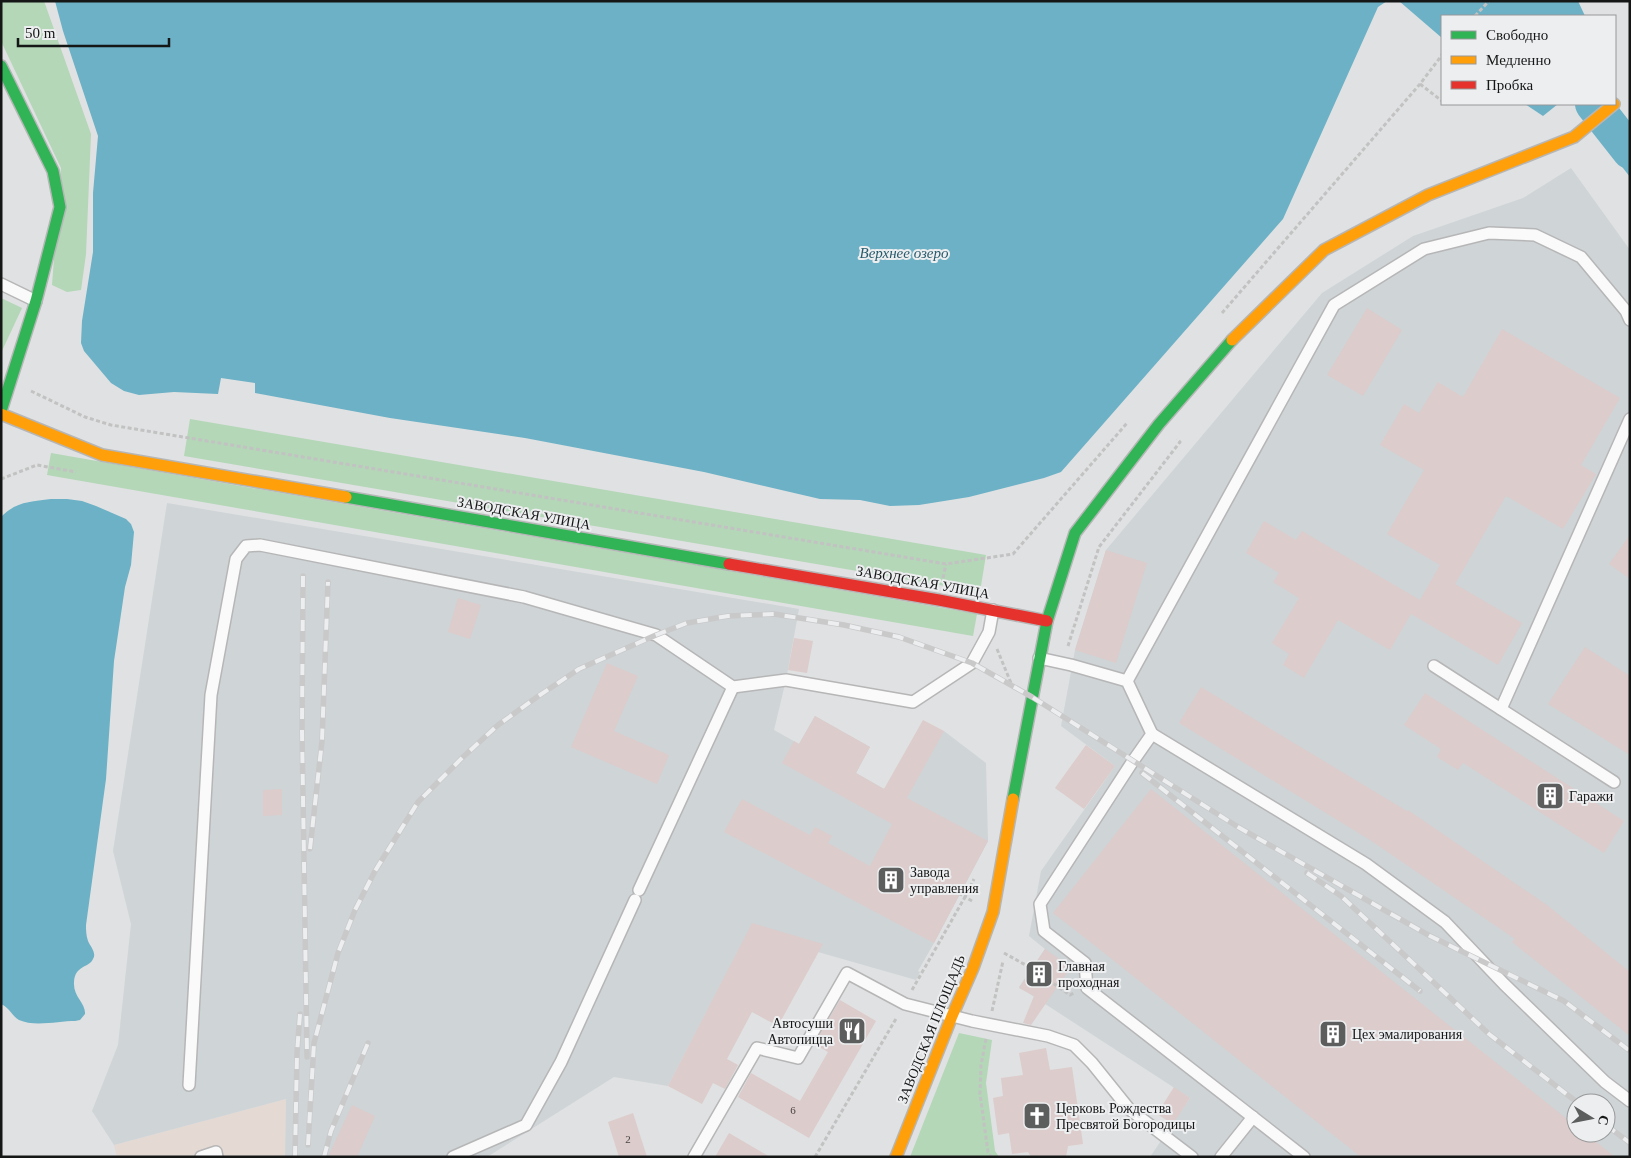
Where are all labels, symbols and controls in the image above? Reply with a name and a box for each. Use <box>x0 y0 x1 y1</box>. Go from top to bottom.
scale bar <box>18 15 169 47</box>
legend <box>1441 15 1616 105</box>
text: 50 m <box>25 25 56 41</box>
text: Свободно <box>1486 27 1548 43</box>
text: Медленно <box>1486 52 1551 68</box>
text: Пробка <box>1486 77 1534 93</box>
water label: Верхнее озеро <box>860 245 949 261</box>
street label: ЗАВОДСКАЯ УЛИЦА <box>456 494 593 533</box>
street label: ЗАВОДСКАЯ УЛИЦА <box>855 563 992 602</box>
building icon: Гаражи <box>1535 781 1565 811</box>
place label: Гаражи <box>1569 789 1614 804</box>
building icon: Завода управления <box>876 865 906 895</box>
place label: Завода управления <box>910 865 979 896</box>
street label: ЗАВОДСКАЯ ПЛОЩАДЬ <box>895 953 968 1106</box>
building icon: Главная проходная <box>1024 959 1054 989</box>
place label: Главная проходная <box>1058 959 1120 990</box>
place label: Автосуши Автопицца <box>768 1016 834 1047</box>
restaurant icon: Автосуши Автопицца <box>837 1016 867 1046</box>
building icon: Цех эмалирования <box>1318 1019 1348 1049</box>
place label: Цех эмалирования <box>1352 1027 1463 1042</box>
north arrow <box>1566 1093 1616 1143</box>
church icon: Церковь Рождества Пресвятой Богородицы <box>1022 1101 1052 1131</box>
place label: Церковь Рождества Пресвятой Богородицы <box>1056 1101 1196 1132</box>
house number: 6 <box>790 1104 796 1116</box>
text: С <box>1595 1114 1612 1126</box>
house number: 2 <box>625 1133 631 1145</box>

